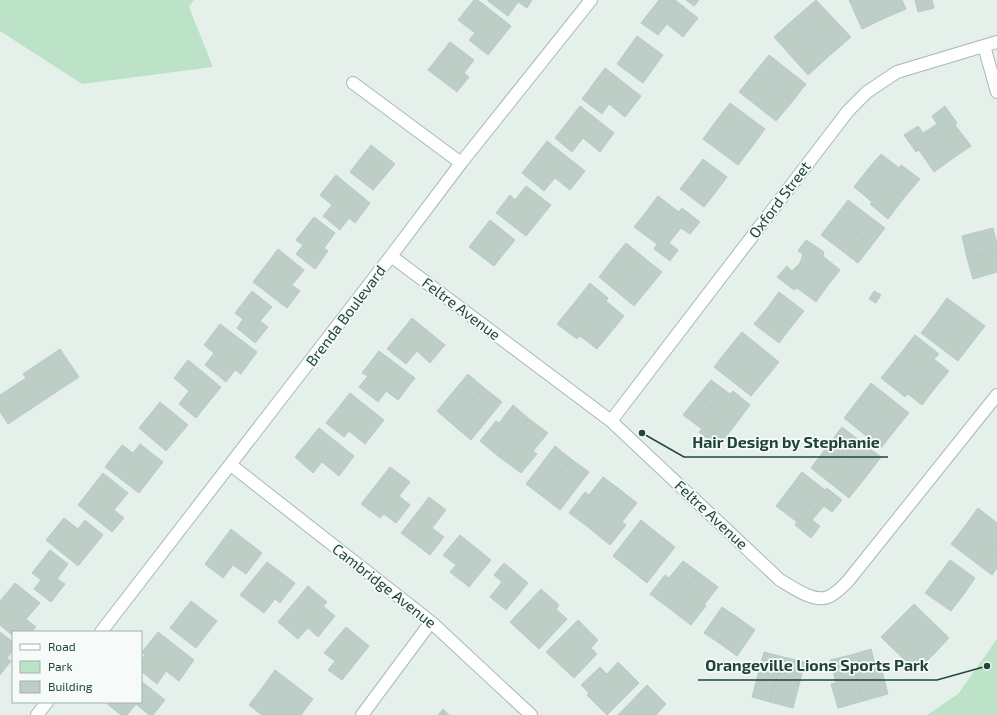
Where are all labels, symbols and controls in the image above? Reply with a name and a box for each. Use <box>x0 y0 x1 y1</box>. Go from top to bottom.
street label: Oxford Street <box>744 157 814 241</box>
street label: Brenda Boulevard <box>301 261 389 369</box>
street label: Feltre Avenue <box>419 273 504 343</box>
callout: Hair Design by Stephanie <box>684 429 888 457</box>
text: Hair Design by Stephanie <box>692 432 880 452</box>
street label: Feltre Avenue <box>672 476 752 553</box>
street label: Cambridge Avenue <box>329 539 440 631</box>
legend <box>12 631 142 703</box>
text: Road <box>48 639 76 653</box>
callout: Orangeville Lions Sports Park <box>698 652 937 680</box>
text: Orangeville Lions Sports Park <box>705 655 929 674</box>
text: Park <box>48 659 73 673</box>
text: Building <box>48 679 93 693</box>

